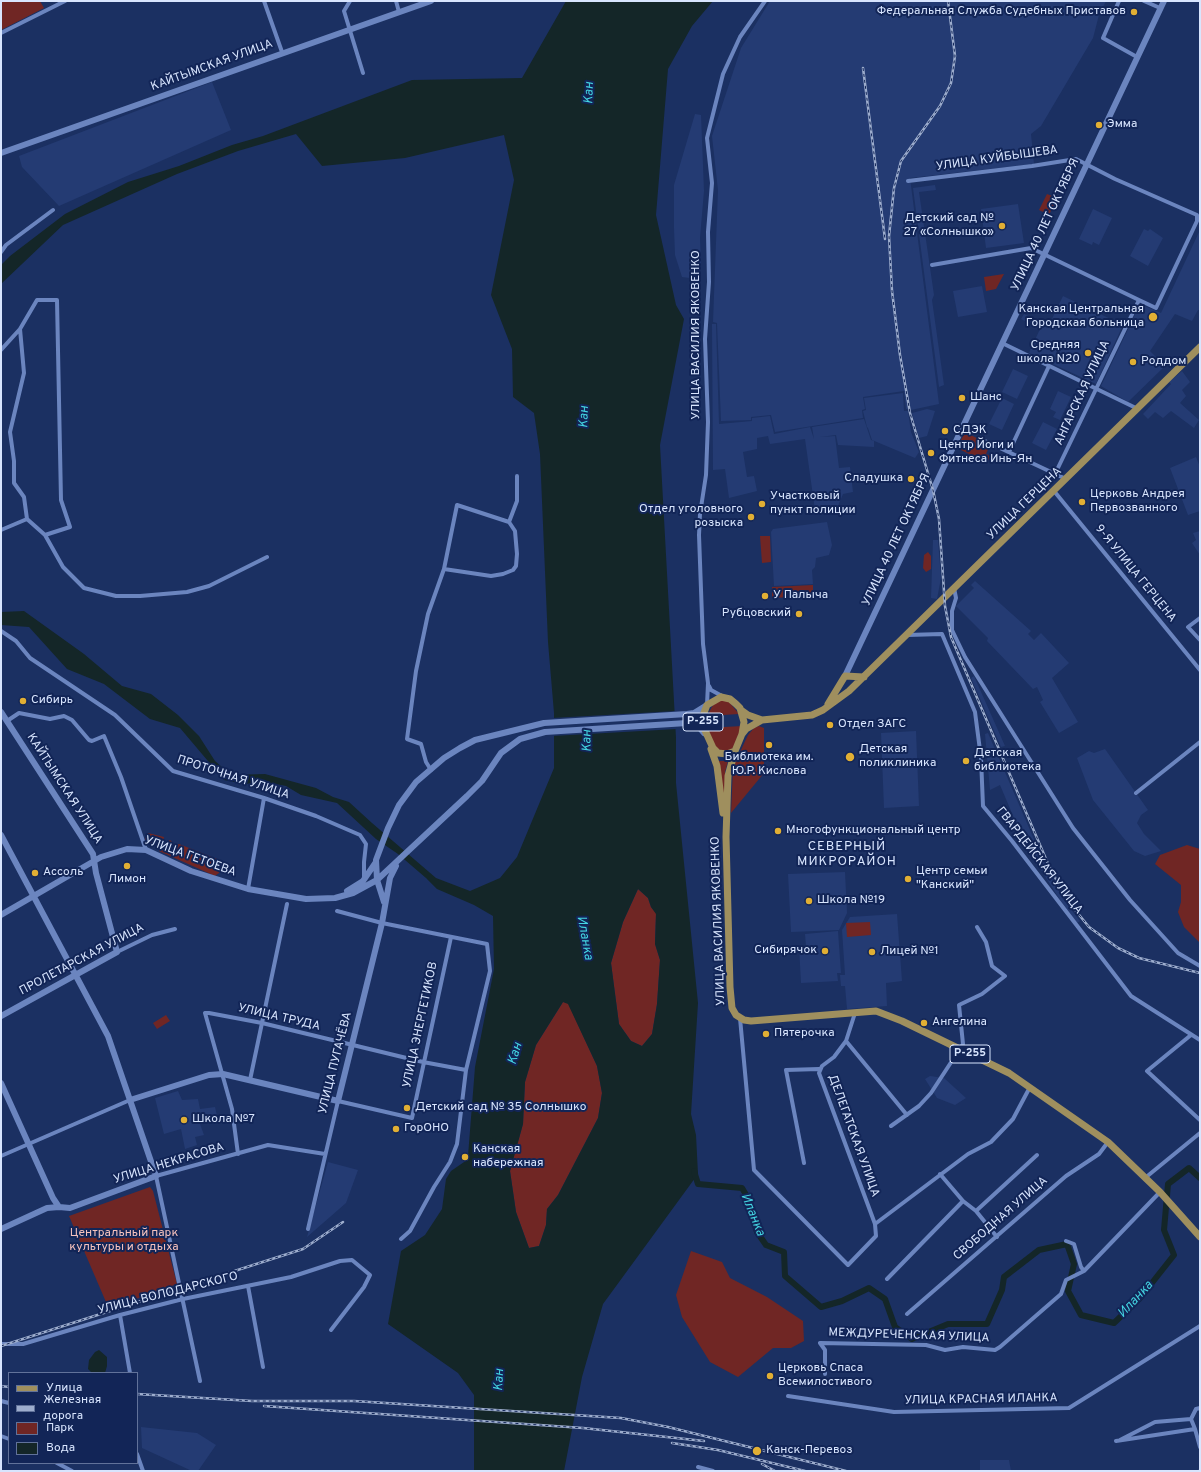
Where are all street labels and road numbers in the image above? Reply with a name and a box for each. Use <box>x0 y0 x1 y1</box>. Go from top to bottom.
street label: КАЙТЫМСКАЯ УЛИЦА <box>149 37 275 95</box>
street label: УЛИЦА КУЙБЫШЕВА <box>935 143 1059 175</box>
street label: УЛИЦА 40 ЛЕТ ОКТЯБРЯ <box>1009 156 1083 294</box>
street label: УЛИЦА ВАСИЛИЯ ЯКОВЕНКО <box>690 250 704 420</box>
street label: АНГАРСКАЯ УЛИЦА <box>1052 338 1114 448</box>
street label: УЛИЦА ГЕРЦЕНА <box>985 465 1065 543</box>
street label: УЛИЦА 40 ЛЕТ ОКТЯБРЯ <box>860 471 934 609</box>
street label: 9-Я УЛИЦА ГЕРЦЕНА <box>1091 522 1179 626</box>
road number: Р-255 <box>683 713 723 731</box>
street label: КАЙТЫМСКАЯ УЛИЦА <box>23 731 105 847</box>
street label: ПРОТОЧНАЯ УЛИЦА <box>175 753 291 803</box>
street label: ГВАРДЕЙСКАЯ УЛИЦА <box>993 805 1085 917</box>
street label: УЛИЦА ГЕТОЕВА <box>142 834 238 880</box>
street label: УЛИЦА ВАСИЛИЯ ЯКОВЕНКО <box>709 836 729 1006</box>
street label: ПРОЛЕТАРСКАЯ УЛИЦА <box>17 921 147 999</box>
street label: УЛИЦА ЭНЕРГЕТИКОВ <box>401 961 441 1089</box>
street label: УЛИЦА ТРУДА <box>236 1002 322 1034</box>
street label: УЛИЦА ПУГАЧЁВА <box>316 1011 356 1115</box>
road number: Р-255 <box>950 1045 990 1063</box>
street label: ДЕЛЕГАТСКАЯ УЛИЦА <box>824 1073 882 1199</box>
street label: УЛИЦА НЕКРАСОВА <box>112 1140 226 1188</box>
street label: СВОБОДНАЯ УЛИЦА <box>951 1174 1051 1264</box>
street label: УЛИЦА ВОЛОДАРСКОГО <box>96 1270 240 1318</box>
street label: МЕЖДУРЕЧЕНСКАЯ УЛИЦА <box>828 1326 990 1346</box>
street label: УЛИЦА КРАСНАЯ ИЛАНКА <box>904 1391 1058 1409</box>

